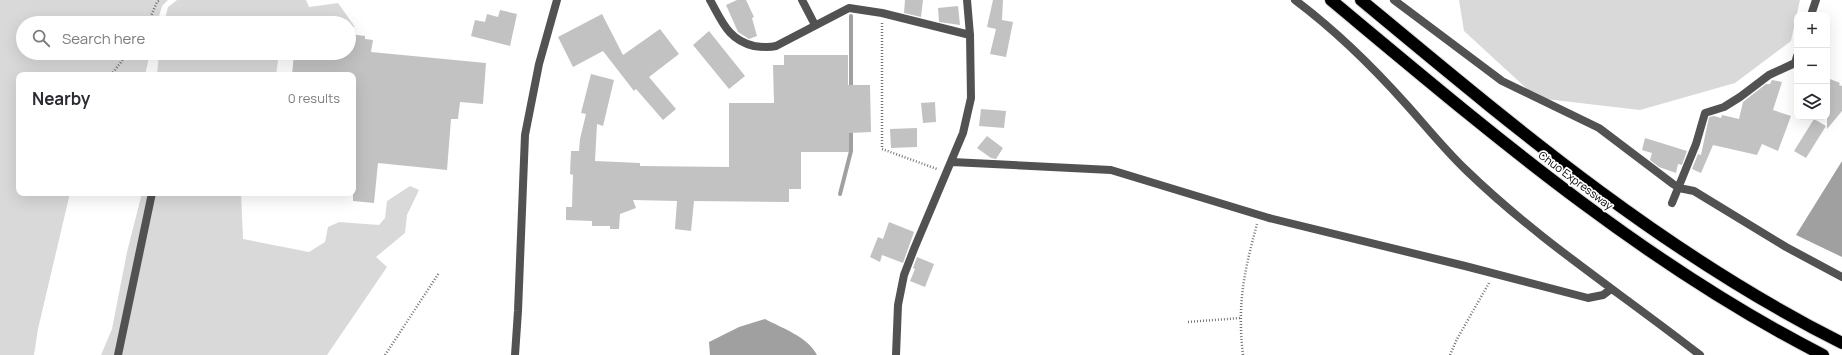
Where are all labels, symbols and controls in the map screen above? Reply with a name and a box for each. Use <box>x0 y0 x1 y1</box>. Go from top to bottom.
map controls <box>1794 12 1830 120</box>
button: + <box>1794 12 1830 48</box>
search box <box>16 16 356 60</box>
icon: search <box>30 27 52 49</box>
text: Search here <box>62 28 145 49</box>
button: − <box>1794 48 1830 84</box>
button: layers <box>1794 84 1830 120</box>
text: Nearby <box>32 87 90 110</box>
text: 0 results <box>288 89 340 107</box>
street label: Chuo Expressway <box>1536 147 1616 213</box>

